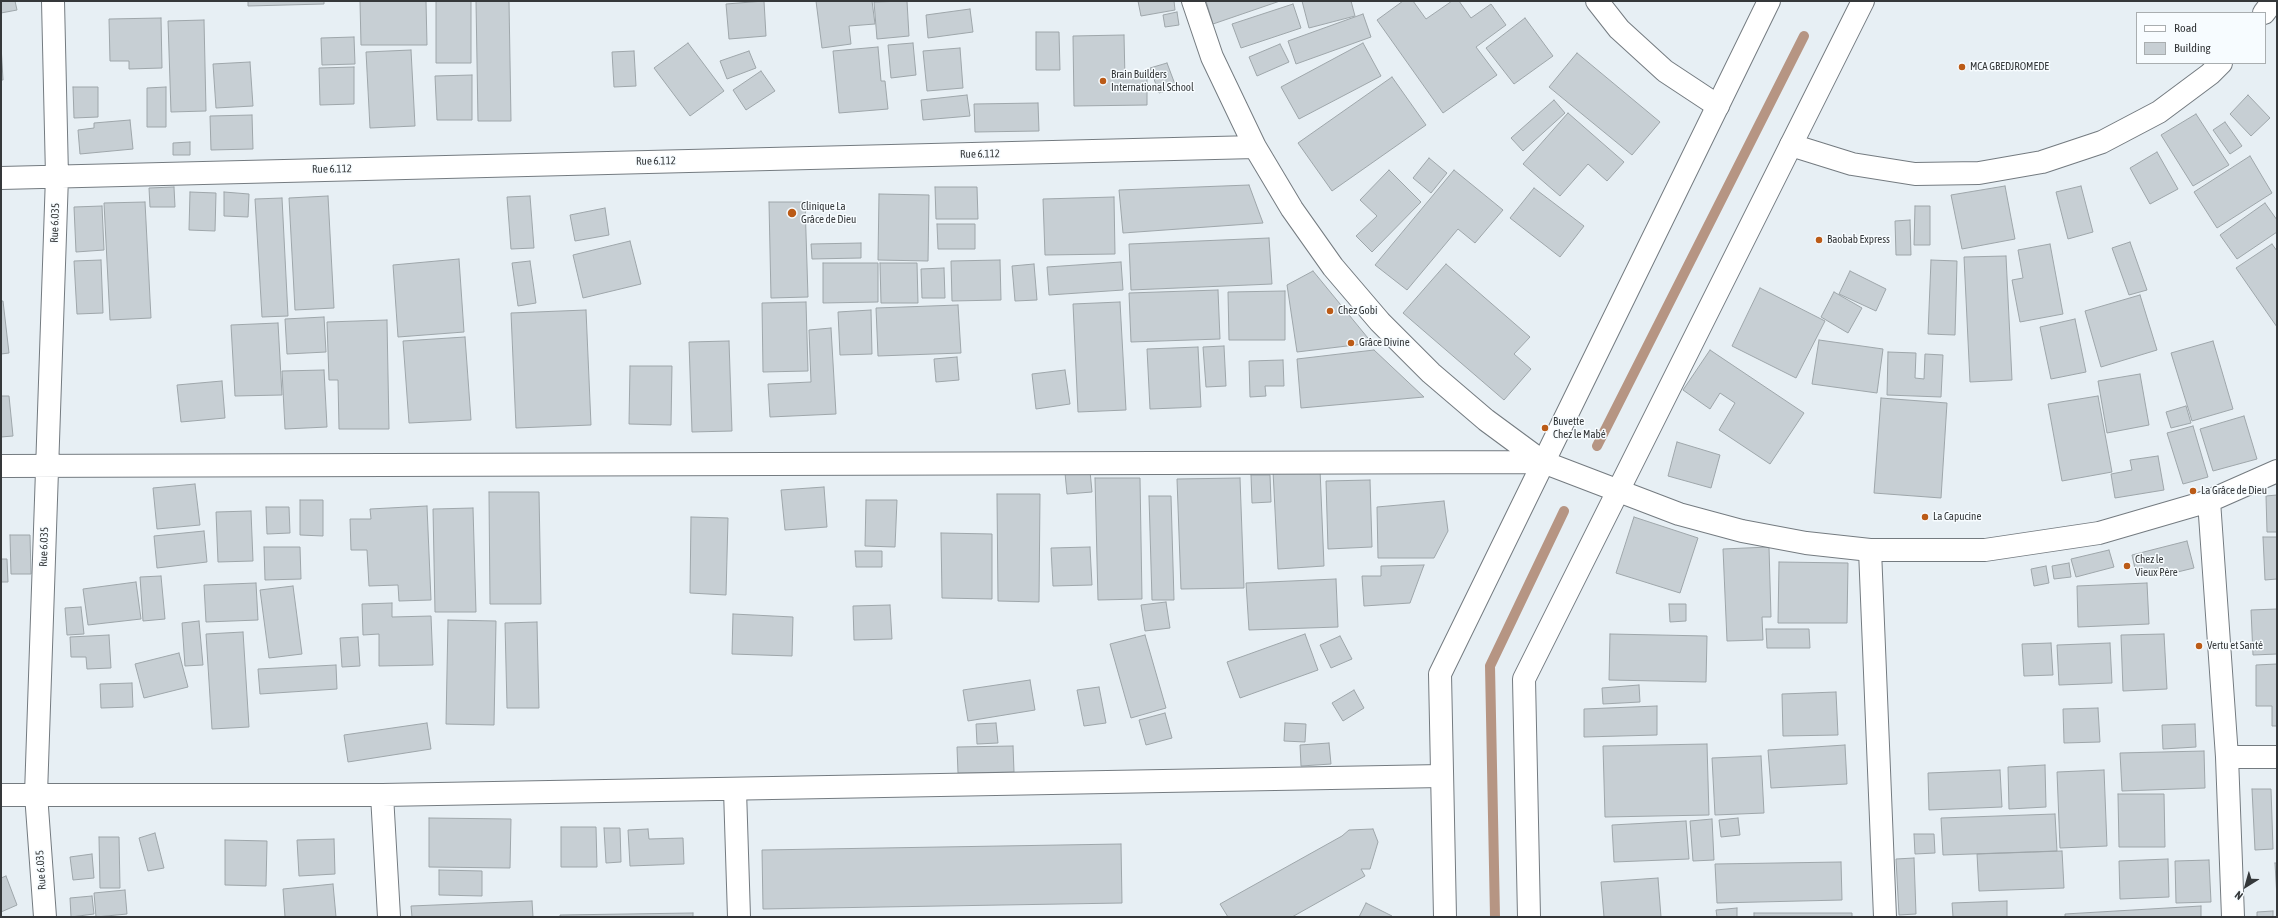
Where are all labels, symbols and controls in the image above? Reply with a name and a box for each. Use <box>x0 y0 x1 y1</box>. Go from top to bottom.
legend <box>2136 12 2266 64</box>
text: Road <box>2174 21 2197 35</box>
text: Building <box>2174 41 2211 55</box>
place label: MCA GBEDJROMEDE <box>1970 60 2049 74</box>
marker: MCA GBEDJROMEDE <box>1957 62 1967 72</box>
place label: Brain Builders International School <box>1111 68 1194 94</box>
marker: Brain Builders International School <box>1098 76 1108 86</box>
street label: Rue 6.112 <box>960 147 1000 161</box>
street label: Rue 6.112 <box>636 154 676 168</box>
street label: Rue 6.112 <box>312 162 352 176</box>
place label: Clinique La Grâce de Dieu <box>801 200 856 226</box>
street label: Rue 6.035 <box>48 203 62 243</box>
marker: Clinique La Grâce de Dieu <box>786 207 798 219</box>
place label: Baobab Express <box>1827 233 1890 247</box>
marker: Baobab Express <box>1814 235 1824 245</box>
place label: Chez Gobi <box>1338 304 1377 318</box>
marker: Chez Gobi <box>1325 306 1335 316</box>
place label: Grâce Divine <box>1359 336 1410 350</box>
marker: Grâce Divine <box>1346 338 1356 348</box>
place label: Buvette Chez le Mabé <box>1553 415 1606 441</box>
marker: Buvette Chez le Mabé <box>1540 423 1550 433</box>
place label: La Grâce de Dieu <box>2201 484 2267 498</box>
marker: La Grâce de Dieu <box>2188 486 2198 496</box>
place label: La Capucine <box>1933 510 1981 524</box>
marker: La Capucine <box>1920 512 1930 522</box>
street label: Rue 6.035 <box>37 527 51 567</box>
place label: Chez le Vieux Père <box>2135 553 2178 579</box>
marker: Chez le Vieux Père <box>2122 561 2132 571</box>
place label: Vertu et Santé <box>2207 639 2263 653</box>
marker: Vertu et Santé <box>2194 641 2204 651</box>
street label: Rue 6.035 <box>33 850 49 890</box>
north arrow <box>2226 866 2266 906</box>
text: N <box>2233 889 2245 902</box>

